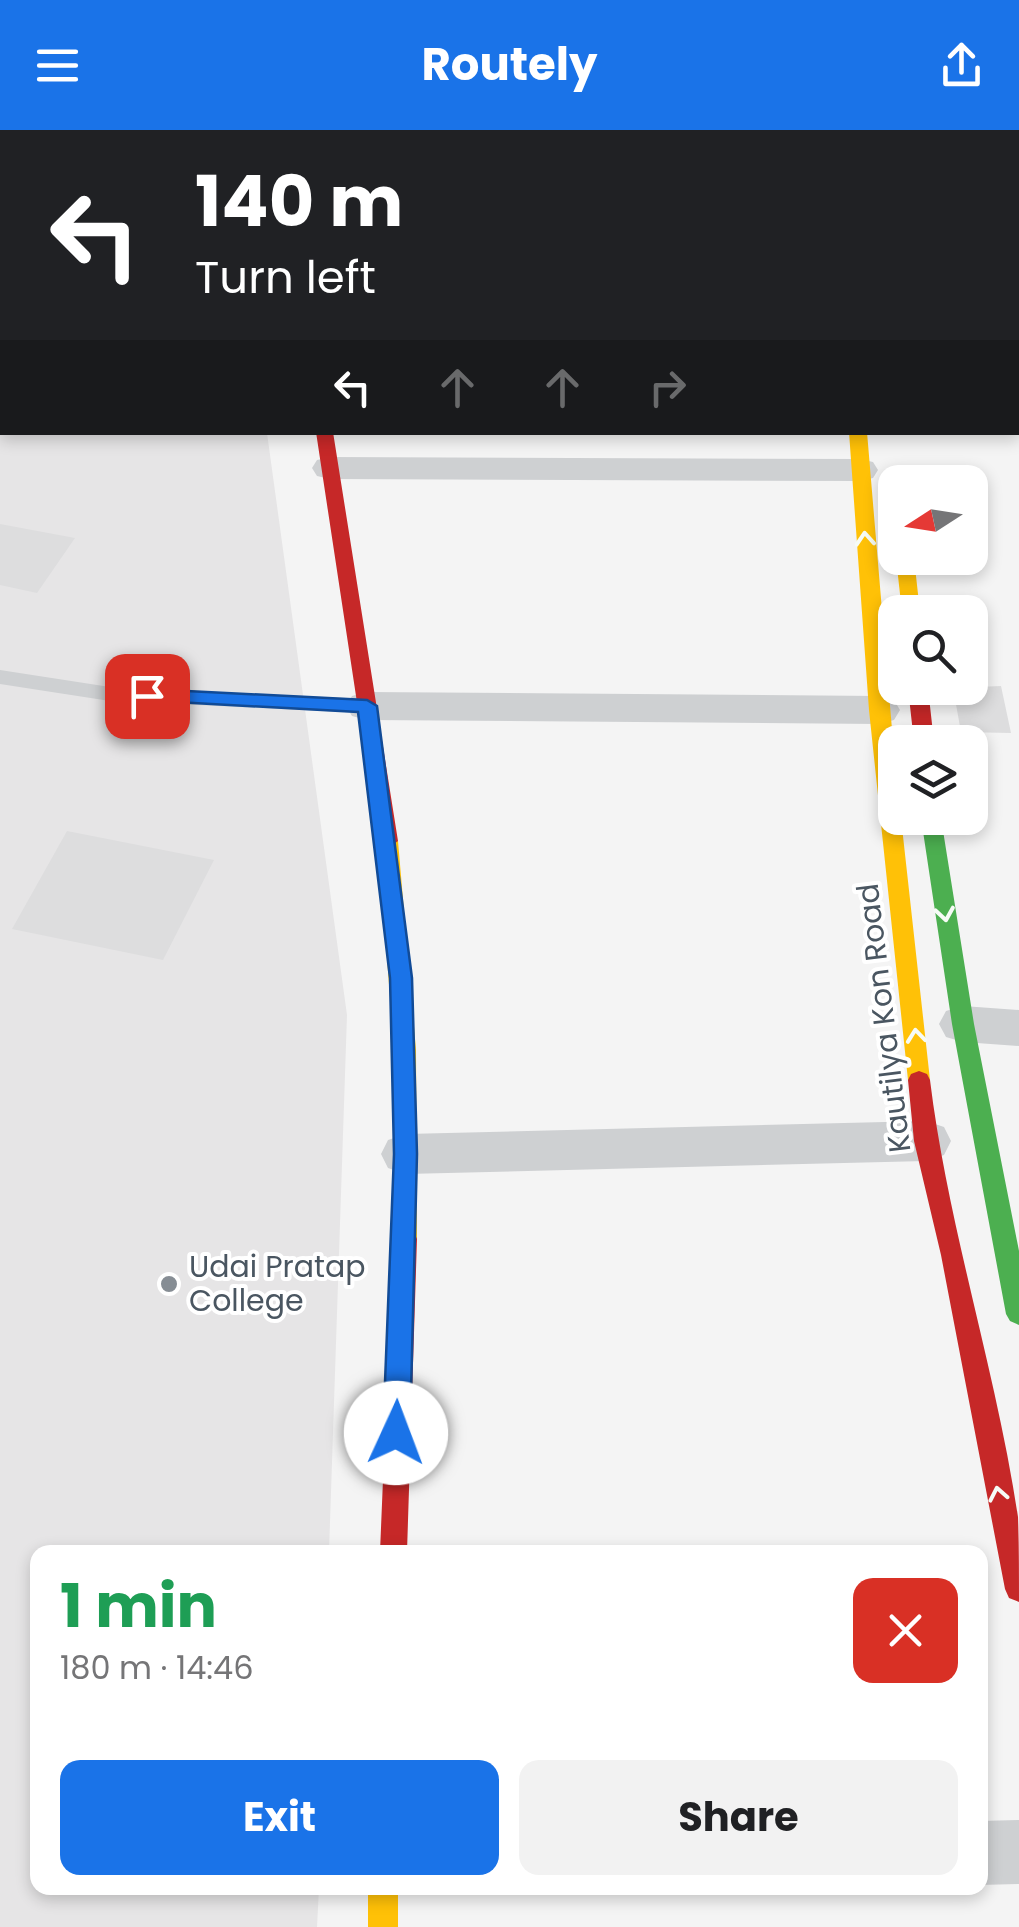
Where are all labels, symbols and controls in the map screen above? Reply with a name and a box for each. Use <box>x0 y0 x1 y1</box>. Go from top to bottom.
text: Routely <box>421 33 598 96</box>
icon: menu <box>30 38 85 93</box>
icon: share <box>934 38 989 93</box>
text: 140 m <box>195 152 403 251</box>
icon: left <box>30 170 160 300</box>
text: Turn left <box>195 246 376 309</box>
icon: left <box>325 360 380 415</box>
icon: ahead <box>430 360 485 415</box>
icon: ahead <box>535 360 590 415</box>
icon: right <box>640 360 695 415</box>
north arrow <box>878 465 988 575</box>
map controls <box>878 465 988 835</box>
one-way arrow <box>855 531 876 547</box>
button: search <box>878 595 988 705</box>
pin <box>105 654 190 739</box>
icon: arrive <box>120 669 175 724</box>
button: layers <box>878 725 988 835</box>
street label: Kautilya Kon Road <box>846 881 921 1155</box>
one-way arrow <box>934 906 955 922</box>
one-way arrow <box>906 1028 927 1044</box>
place label: Udai Pratap College <box>189 1245 366 1322</box>
marker: Udai Pratap College <box>158 1273 180 1295</box>
position arrow <box>344 1381 448 1485</box>
one-way arrow <box>989 1485 1010 1502</box>
text: 1 min <box>60 1564 217 1648</box>
button: close <box>853 1578 958 1683</box>
text: 180 m · 14:46 <box>60 1645 254 1690</box>
button: Exit <box>60 1760 499 1875</box>
button: Share <box>519 1760 958 1875</box>

